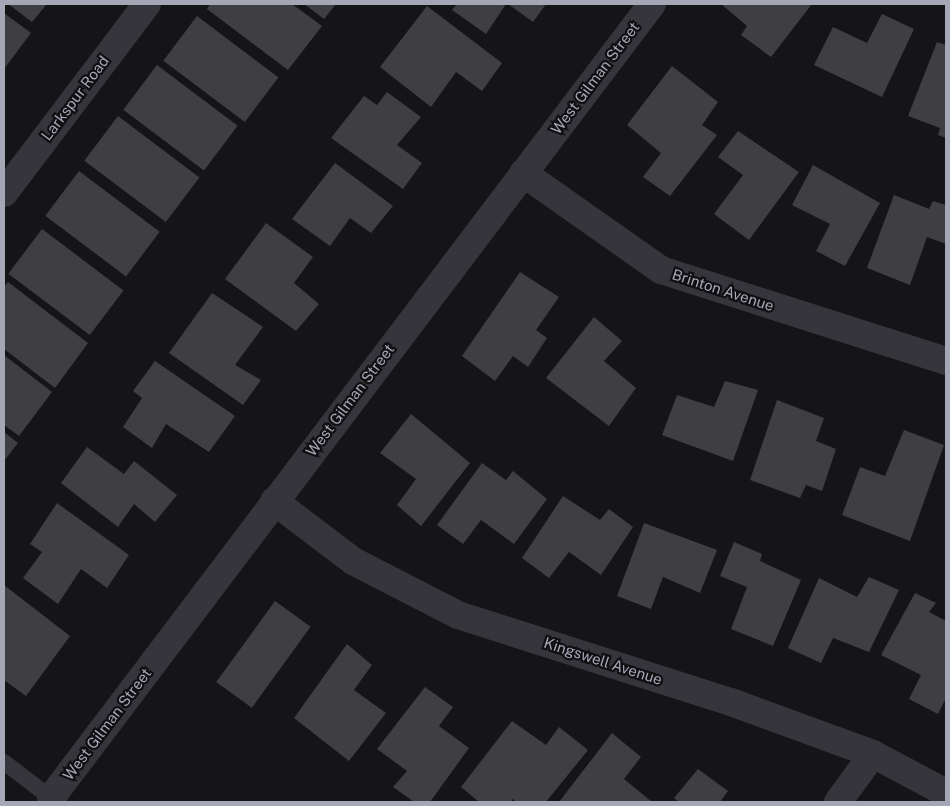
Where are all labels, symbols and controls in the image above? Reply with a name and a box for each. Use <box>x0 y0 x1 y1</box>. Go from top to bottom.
street label: West Gilman Street <box>547 18 643 138</box>
street label: Larkspur Road <box>37 52 113 144</box>
street label: Brinton Avenue <box>670 265 776 315</box>
street label: West Gilman Street <box>302 340 398 460</box>
street label: Kingswell Avenue <box>542 633 664 689</box>
street label: West Gilman Street <box>59 664 155 784</box>

